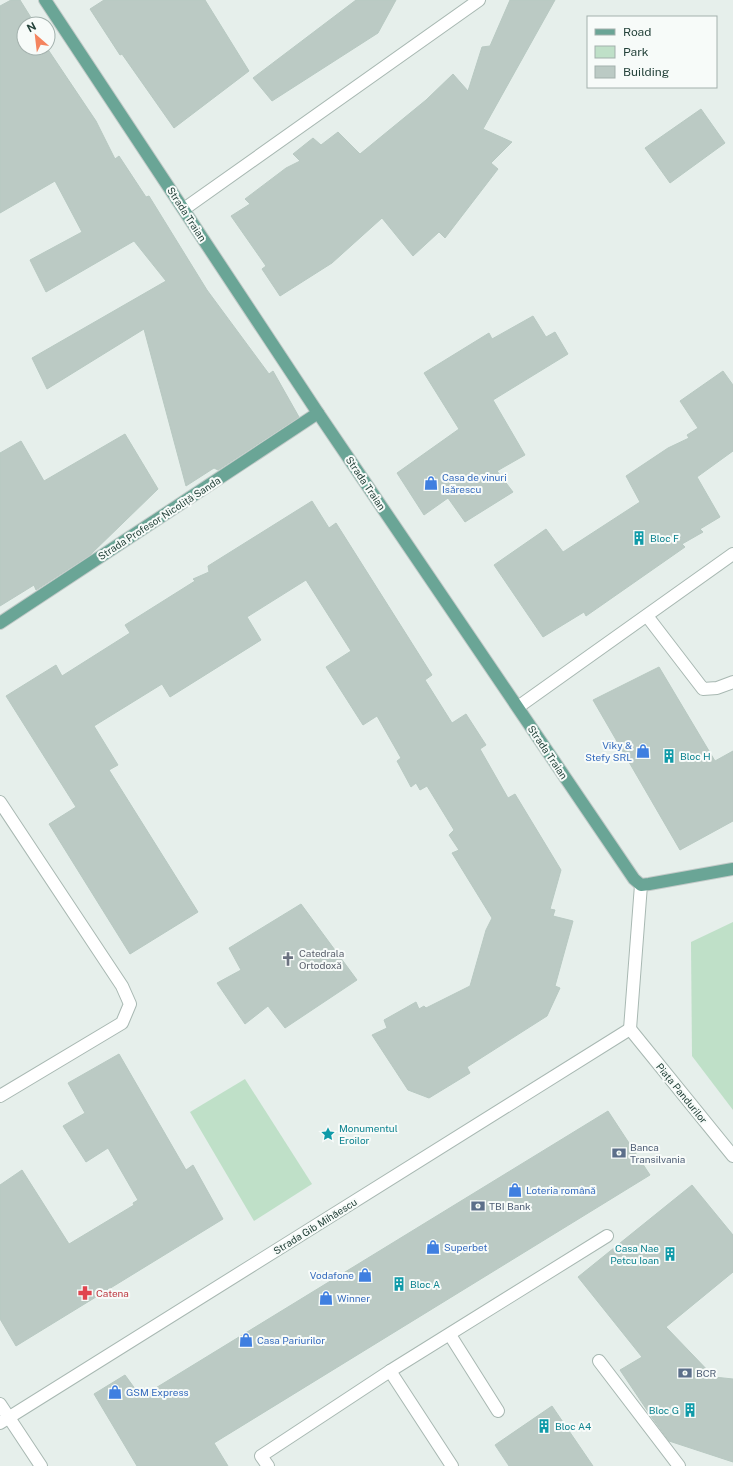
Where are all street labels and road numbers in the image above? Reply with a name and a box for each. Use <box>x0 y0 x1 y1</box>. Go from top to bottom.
street label: Strada Traian <box>165 185 209 244</box>
street label: Strada Traian <box>344 454 388 512</box>
street label: Strada Profesor Nicoliță Sanda <box>96 474 222 562</box>
street label: Strada Traian <box>526 723 570 781</box>
street label: Piața Pandurilor <box>654 1060 710 1126</box>
street label: Strada Gib Mihăescu <box>271 1195 359 1257</box>

